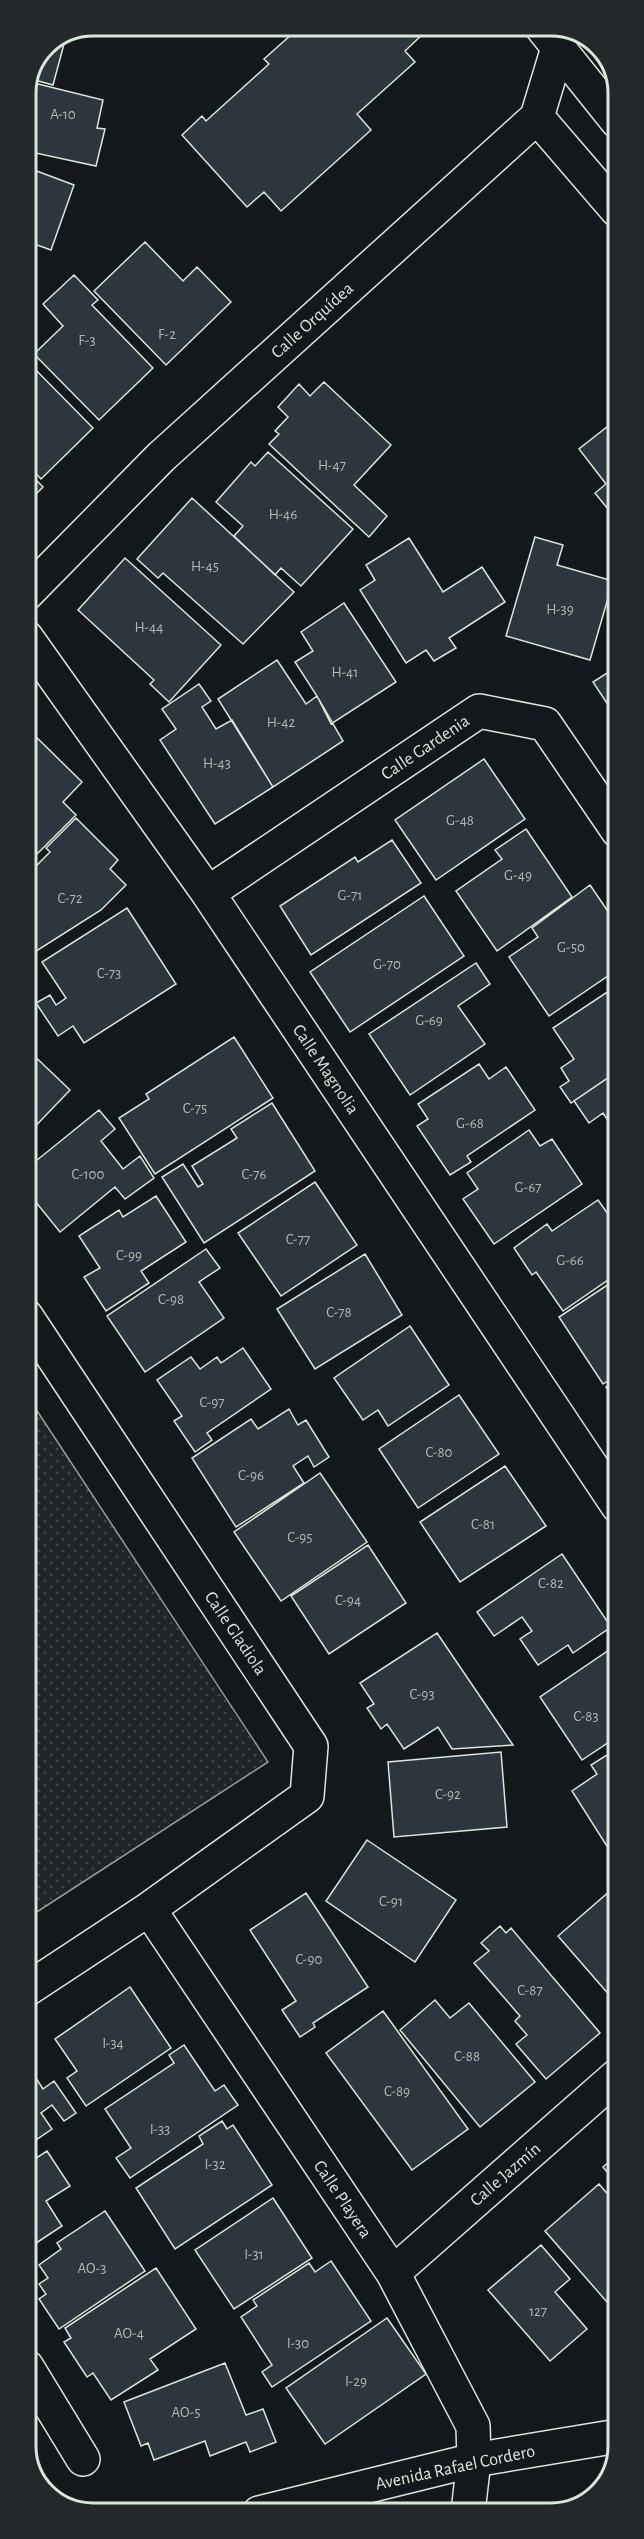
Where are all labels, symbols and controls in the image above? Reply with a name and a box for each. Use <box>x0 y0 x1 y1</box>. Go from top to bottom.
house number: A-10 <box>50 107 76 122</box>
street label: Calle Orquídea <box>268 279 357 362</box>
house number: F-2 <box>158 327 176 342</box>
house number: F-3 <box>78 333 96 348</box>
house number: H-47 <box>318 458 346 473</box>
house number: H-46 <box>269 507 297 522</box>
house number: H-45 <box>191 559 219 574</box>
house number: H-39 <box>546 602 574 617</box>
house number: H-44 <box>135 620 163 635</box>
house number: H-41 <box>332 665 358 680</box>
street label: Calle Gardenia <box>378 712 473 784</box>
house number: H-42 <box>267 715 295 730</box>
house number: H-43 <box>203 756 231 771</box>
house number: G-48 <box>446 813 474 828</box>
house number: G-49 <box>504 868 532 883</box>
house number: G-71 <box>337 888 363 903</box>
house number: C-72 <box>57 891 83 906</box>
house number: G-50 <box>557 940 585 955</box>
house number: G-70 <box>373 957 401 972</box>
house number: C-73 <box>97 966 121 981</box>
house number: G-69 <box>415 1013 443 1028</box>
street label: Calle Magnolia <box>289 1021 362 1118</box>
house number: C-75 <box>183 1101 207 1116</box>
house number: G-68 <box>456 1116 484 1131</box>
house number: C-100 <box>72 1167 105 1182</box>
house number: C-76 <box>241 1167 267 1182</box>
house number: G-67 <box>515 1180 541 1195</box>
house number: C-77 <box>286 1232 310 1247</box>
house number: C-99 <box>116 1248 142 1263</box>
house number: G-66 <box>556 1253 584 1268</box>
house number: C-98 <box>158 1292 184 1307</box>
house number: C-78 <box>326 1305 352 1320</box>
house number: C-97 <box>199 1395 225 1410</box>
house number: C-80 <box>426 1445 453 1460</box>
house number: C-96 <box>238 1468 264 1483</box>
house number: C-81 <box>471 1517 495 1532</box>
house number: C-95 <box>287 1530 313 1545</box>
house number: C-82 <box>538 1576 564 1591</box>
street label: Calle Gladiola <box>201 1589 270 1679</box>
house number: C-94 <box>335 1593 361 1608</box>
house number: C-93 <box>409 1687 435 1702</box>
house number: C-83 <box>573 1709 599 1724</box>
house number: C-92 <box>435 1787 461 1802</box>
house number: C-91 <box>379 1894 403 1909</box>
house number: C-90 <box>296 1952 323 1967</box>
house number: C-87 <box>517 1983 543 1998</box>
house number: I-34 <box>102 2036 124 2051</box>
house number: C-88 <box>454 2049 480 2064</box>
house number: C-89 <box>384 2084 410 2099</box>
house number: I-33 <box>150 2122 170 2137</box>
street label: Calle Jazmín <box>467 2139 544 2210</box>
house number: I-32 <box>204 2157 226 2172</box>
street label: Calle Playera <box>310 2157 375 2242</box>
house number: I-31 <box>244 2247 264 2262</box>
house number: AO-3 <box>78 2261 106 2276</box>
house number: 127 <box>529 2304 547 2319</box>
house number: AO-4 <box>114 2326 144 2341</box>
house number: I-30 <box>287 2336 309 2351</box>
house number: I-29 <box>345 2374 367 2389</box>
house number: AO-5 <box>172 2405 200 2420</box>
street label: Avenida Rafael Cordero <box>374 2442 537 2494</box>

